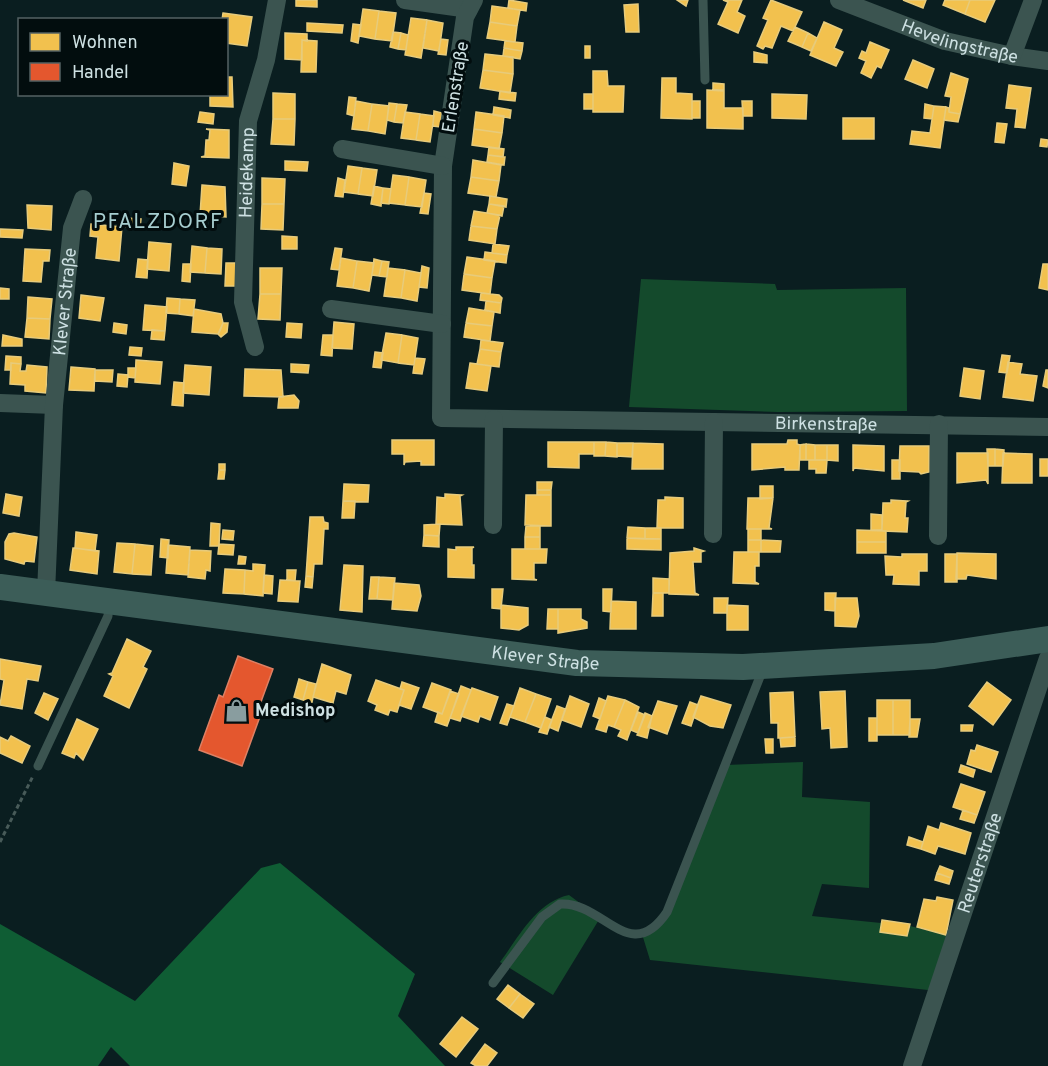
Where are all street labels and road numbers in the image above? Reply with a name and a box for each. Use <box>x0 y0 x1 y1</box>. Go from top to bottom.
street label: Hevelingstraße <box>897 15 1019 70</box>
street label: Erlenstraße <box>438 40 475 135</box>
street label: Heidekamp <box>235 127 261 219</box>
street label: Klever Straße <box>49 247 83 357</box>
street label: Birkenstraße <box>775 413 877 437</box>
street label: Klever Straße <box>490 642 600 677</box>
street label: Reuterstraße <box>954 810 1009 917</box>

